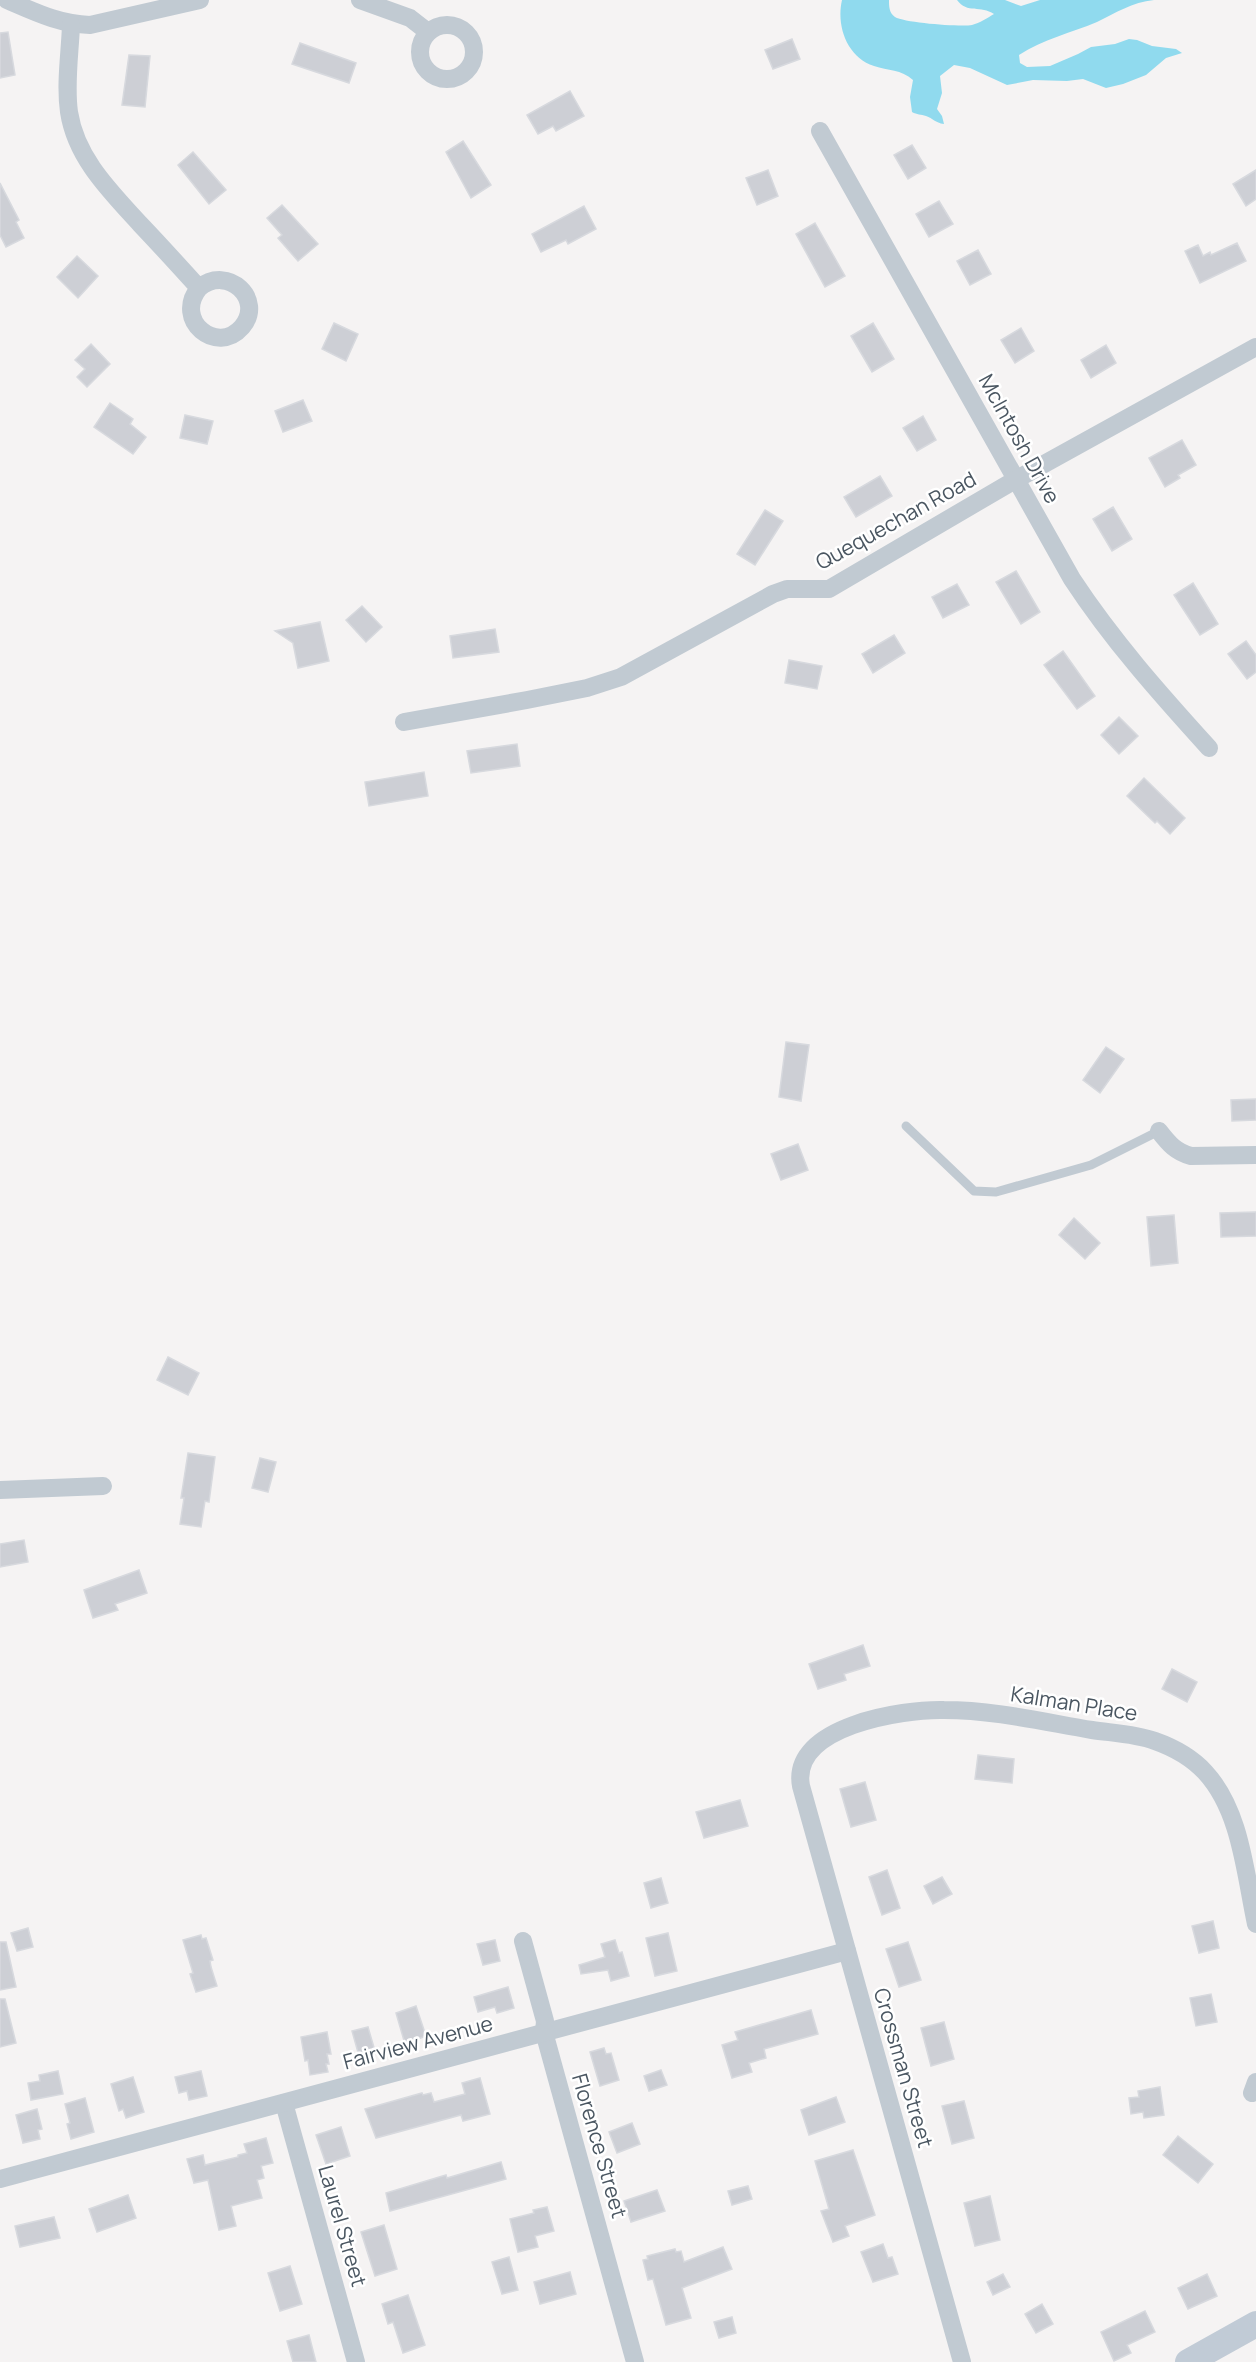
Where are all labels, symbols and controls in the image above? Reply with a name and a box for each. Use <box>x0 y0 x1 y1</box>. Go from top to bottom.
street label: McIntosh Drive <box>973 369 1067 508</box>
street label: Quequechan Road <box>810 464 981 576</box>
street label: Kalman Place <box>1009 1679 1140 1727</box>
street label: Crossman Street <box>868 1985 940 2151</box>
street label: Fairview Avenue <box>340 2009 496 2075</box>
street label: Florence Street <box>566 2070 634 2221</box>
street label: Laurel Street <box>312 2162 374 2290</box>

